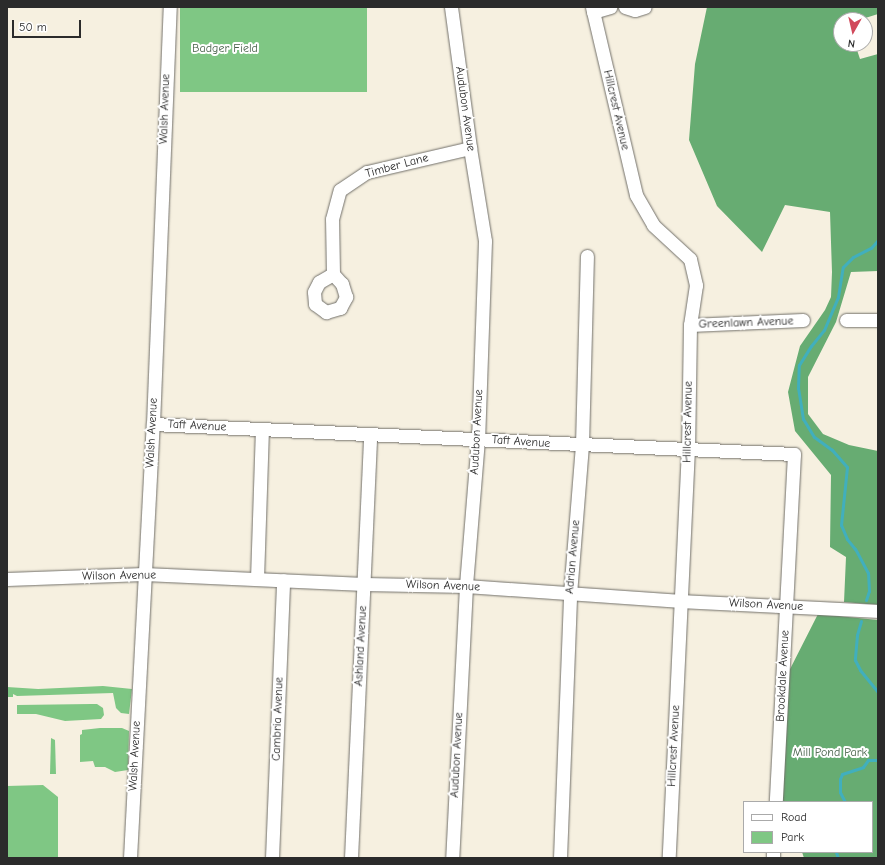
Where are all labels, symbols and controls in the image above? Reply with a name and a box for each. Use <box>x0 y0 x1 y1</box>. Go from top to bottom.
scale bar <box>14 12 83 38</box>
north arrow <box>833 12 873 52</box>
text: 50 m <box>19 20 47 34</box>
text: N <box>847 36 856 50</box>
park label: Badger Field <box>192 42 258 56</box>
street label: Audubon Avenue <box>452 66 478 152</box>
street label: Hillcrest Avenue <box>600 68 632 152</box>
street label: Walsh Avenue <box>157 74 173 144</box>
street label: Timber Lane <box>364 151 430 181</box>
street label: Greenlawn Avenue <box>698 314 794 332</box>
street label: Hillcrest Avenue <box>680 381 696 463</box>
street label: Audubon Avenue <box>468 389 486 475</box>
street label: Walsh Avenue <box>143 397 161 469</box>
street label: Taft Avenue <box>167 417 227 435</box>
street label: Taft Avenue <box>491 433 551 451</box>
street label: Adrian Avenue <box>563 519 583 595</box>
street label: Wilson Avenue <box>82 568 156 584</box>
street label: Wilson Avenue <box>406 578 480 594</box>
street label: Wilson Avenue <box>729 596 803 614</box>
street label: Ashland Avenue <box>352 605 370 687</box>
street label: Brookdale Avenue <box>773 630 793 722</box>
street label: Cambria Avenue <box>269 677 287 761</box>
street label: Hillcrest Avenue <box>665 705 683 787</box>
street label: Audubon Avenue <box>448 712 466 798</box>
street label: Walsh Avenue <box>126 720 144 792</box>
park label: Mill Pond Park <box>793 746 867 760</box>
legend <box>743 801 873 853</box>
text: Road <box>781 810 807 824</box>
text: Park <box>781 830 804 844</box>

